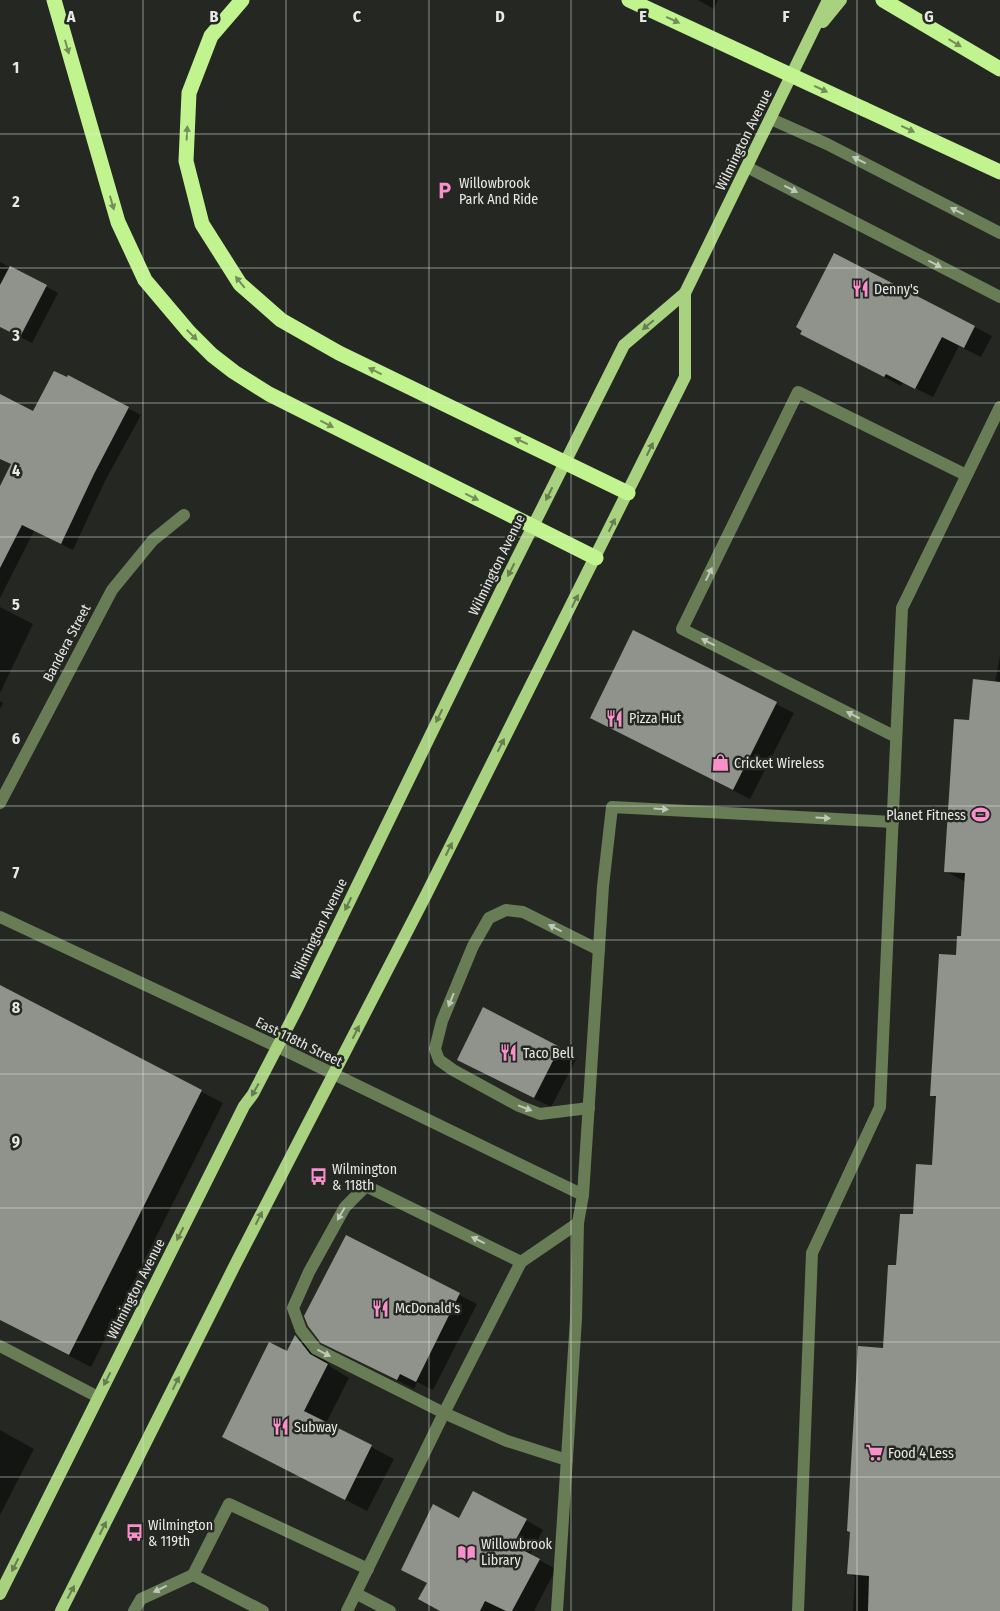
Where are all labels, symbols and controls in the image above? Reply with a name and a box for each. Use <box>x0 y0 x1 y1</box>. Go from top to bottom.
text: A <box>66 7 76 26</box>
text: B <box>210 7 219 26</box>
text: C <box>353 7 362 26</box>
text: D <box>495 7 505 26</box>
text: E <box>639 7 647 26</box>
text: F <box>782 7 790 26</box>
text: G <box>924 7 934 26</box>
one-way arrow <box>666 17 680 25</box>
one-way arrow <box>949 38 962 47</box>
one-way arrow <box>64 39 72 54</box>
text: 1 <box>13 58 19 77</box>
one-way arrow <box>814 85 828 93</box>
street label: Wilmington Avenue <box>712 87 776 193</box>
one-way arrow <box>184 125 192 141</box>
one-way arrow <box>901 126 915 134</box>
one-way arrow <box>852 156 866 164</box>
place label: Willowbrook Park And Ride <box>459 175 538 208</box>
parking icon: Willowbrook Park And Ride <box>435 181 455 201</box>
one-way arrow <box>783 185 798 193</box>
text: 2 <box>11 192 20 211</box>
one-way arrow <box>109 196 117 211</box>
one-way arrow <box>949 207 964 215</box>
one-way arrow <box>928 260 942 268</box>
one-way arrow <box>235 276 246 289</box>
restaurant icon: Denny's <box>850 279 870 299</box>
place label: Denny's <box>874 281 919 298</box>
one-way arrow <box>642 319 655 330</box>
text: 3 <box>11 326 20 345</box>
one-way arrow <box>186 329 198 341</box>
one-way arrow <box>368 367 382 375</box>
one-way arrow <box>319 420 334 428</box>
one-way arrow <box>514 437 528 445</box>
one-way arrow <box>646 442 654 456</box>
text: 4 <box>12 461 20 480</box>
one-way arrow <box>545 487 553 501</box>
one-way arrow <box>465 493 479 501</box>
street label: Wilmington Avenue <box>465 512 529 618</box>
one-way arrow <box>608 518 616 532</box>
one-way arrow <box>507 563 515 577</box>
one-way arrow <box>705 567 713 582</box>
one-way arrow <box>571 593 579 608</box>
text: 5 <box>12 595 20 614</box>
street label: Bandera Street <box>39 601 95 685</box>
one-way arrow <box>700 638 715 646</box>
restaurant icon: Pizza Hut <box>605 708 625 728</box>
one-way arrow <box>435 709 443 723</box>
place label: Pizza Hut <box>629 710 682 727</box>
one-way arrow <box>846 711 860 719</box>
text: 6 <box>12 729 20 748</box>
one-way arrow <box>497 738 505 753</box>
shop icon: Cricket Wireless <box>710 753 730 773</box>
place label: Cricket Wireless <box>734 755 824 772</box>
sports icon: Planet Fitness <box>970 805 990 825</box>
one-way arrow <box>653 806 669 814</box>
place label: Planet Fitness <box>886 807 966 824</box>
one-way arrow <box>816 814 832 822</box>
one-way arrow <box>445 842 453 856</box>
text: 7 <box>13 863 20 882</box>
street label: Wilmington Avenue <box>287 876 351 982</box>
one-way arrow <box>344 897 352 911</box>
one-way arrow <box>548 924 562 932</box>
one-way arrow <box>447 993 455 1008</box>
text: 8 <box>12 998 21 1017</box>
street label: East 118th Street <box>253 1014 346 1071</box>
one-way arrow <box>352 1024 360 1039</box>
restaurant icon: Taco Bell <box>499 1043 519 1063</box>
place label: Taco Bell <box>523 1045 574 1062</box>
one-way arrow <box>250 1083 259 1097</box>
one-way arrow <box>518 1105 532 1113</box>
text: 9 <box>12 1132 20 1151</box>
place label: Wilmington & 118th <box>332 1161 397 1194</box>
bus stop icon: Wilmington & 118th <box>308 1167 328 1187</box>
one-way arrow <box>336 1207 345 1220</box>
one-way arrow <box>255 1211 263 1225</box>
one-way arrow <box>176 1227 184 1241</box>
street label: Wilmington Avenue <box>103 1236 169 1342</box>
one-way arrow <box>471 1236 485 1244</box>
restaurant icon: McDonald's <box>371 1298 391 1318</box>
place label: McDonald's <box>395 1300 460 1317</box>
one-way arrow <box>317 1349 331 1357</box>
one-way arrow <box>103 1372 111 1387</box>
one-way arrow <box>172 1376 180 1390</box>
restaurant icon: Subway <box>270 1417 290 1437</box>
place label: Subway <box>294 1419 338 1436</box>
supermarket icon: Food 4 Less <box>864 1443 884 1463</box>
place label: Food 4 Less <box>888 1445 954 1462</box>
place label: Wilmington & 119th <box>148 1517 213 1550</box>
one-way arrow <box>99 1521 107 1536</box>
bus stop icon: Wilmington & 119th <box>124 1523 144 1543</box>
place label: Willowbrook Library <box>481 1536 553 1569</box>
library icon: Willowbrook Library <box>457 1542 477 1562</box>
one-way arrow <box>11 1558 19 1572</box>
one-way arrow <box>67 1584 75 1599</box>
one-way arrow <box>153 1585 167 1593</box>

